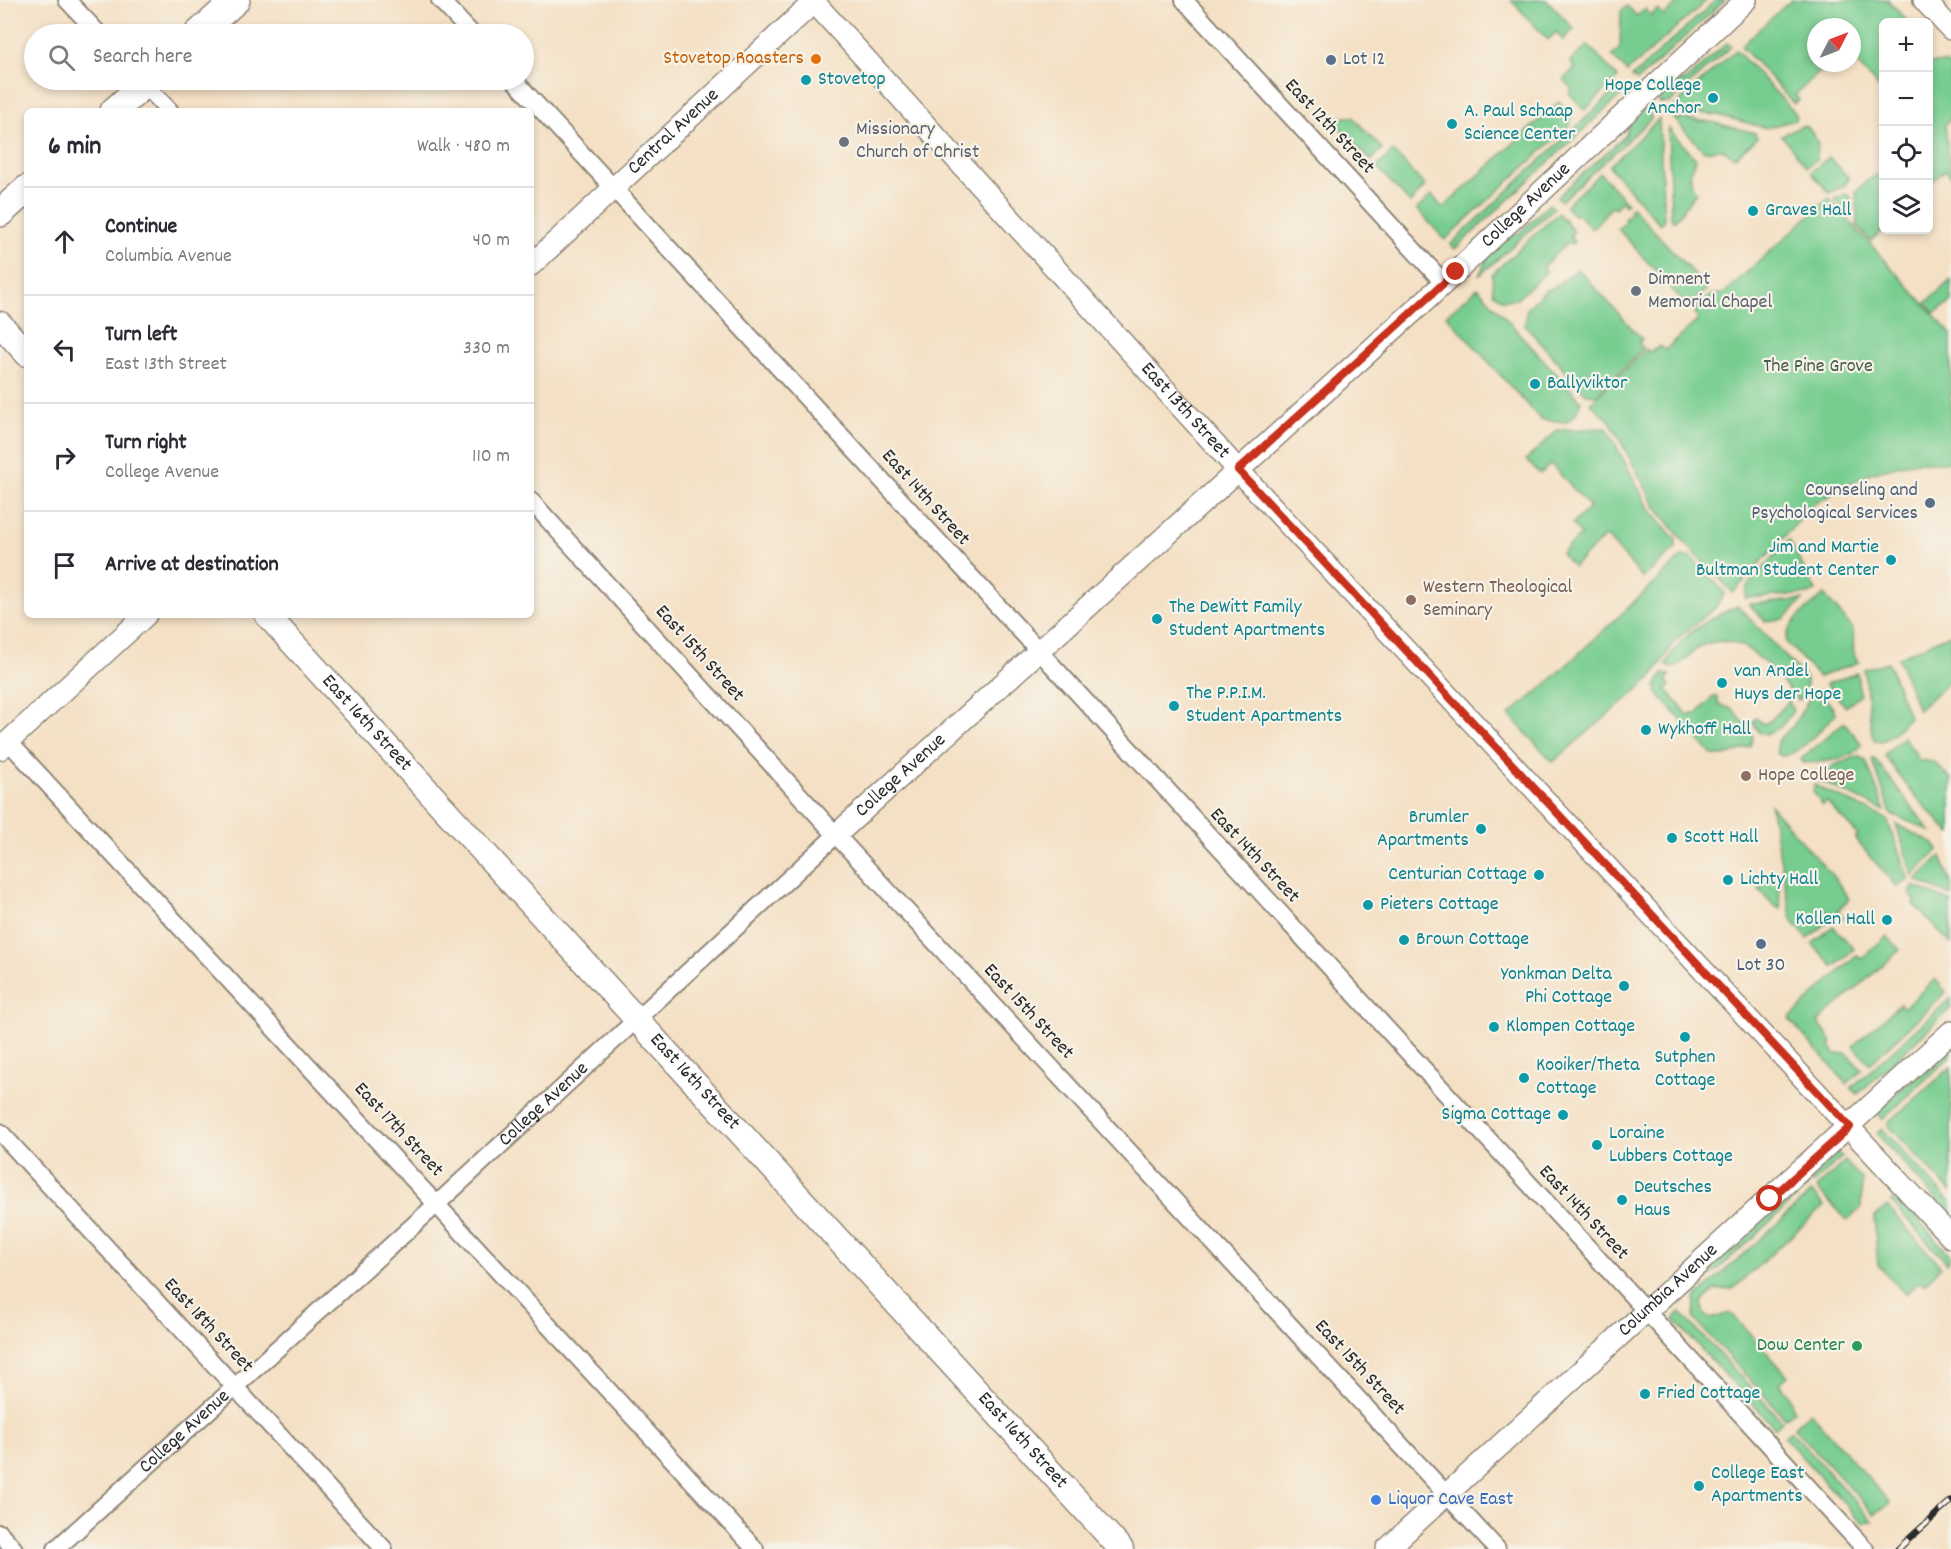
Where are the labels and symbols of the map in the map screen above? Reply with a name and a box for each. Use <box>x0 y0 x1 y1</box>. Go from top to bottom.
north arrow <box>1807 18 1861 72</box>
place label: Stovetop Roasters <box>663 45 804 73</box>
place label: Lot 12 <box>1343 46 1385 74</box>
marker: Stovetop Roasters <box>809 52 823 66</box>
marker: Lot 12 <box>1324 53 1338 67</box>
place label: Stovetop <box>818 66 886 94</box>
place label: Hope College Anchor <box>1605 72 1702 123</box>
marker: Stovetop <box>799 73 813 87</box>
street label: East 12th Street <box>1277 73 1381 181</box>
street label: Central Avenue <box>622 82 726 182</box>
marker: Hope College Anchor <box>1706 91 1720 105</box>
place label: A. Paul Schaap Science Center <box>1464 98 1576 149</box>
place label: Missionary Church of Christ <box>856 116 979 167</box>
marker: A. Paul Schaap Science Center <box>1445 117 1459 131</box>
marker: Missionary Church of Christ <box>837 135 851 149</box>
street label: College Avenue <box>1475 157 1578 255</box>
place label: Graves Hall <box>1765 197 1851 225</box>
marker: Graves Hall <box>1746 204 1760 218</box>
route end <box>1442 258 1468 284</box>
place label: Dimnent Memorial Chapel <box>1648 266 1772 317</box>
marker: Dimnent Memorial Chapel <box>1629 284 1643 298</box>
park label: The Pine Grove <box>1763 353 1873 381</box>
street label: East 13th Street <box>1133 356 1236 466</box>
place label: Ballyviktor <box>1547 370 1628 398</box>
marker: Ballyviktor <box>1528 377 1542 391</box>
street label: East 14th Street <box>874 444 976 552</box>
place label: Counseling and Psychological Services <box>1751 477 1918 528</box>
marker: Counseling and Psychological Services <box>1923 496 1937 510</box>
place label: Jim and Martie Bultman Student Center <box>1696 534 1880 585</box>
marker: Jim and Martie Bultman Student Center <box>1884 553 1898 567</box>
place label: Western Theological Seminary <box>1423 574 1572 625</box>
marker: Western Theological Seminary <box>1404 593 1418 607</box>
place label: The DeWitt Family Student Apartments <box>1169 594 1325 645</box>
street label: East 15th Street <box>648 599 750 709</box>
marker: The DeWitt Family Student Apartments <box>1150 612 1164 626</box>
place label: van Andel Huys der Hope <box>1734 658 1841 709</box>
street label: East 16th Street <box>314 669 418 778</box>
marker: van Andel Huys der Hope <box>1715 676 1729 690</box>
place label: The P.P.I.M. Student Apartments <box>1186 680 1342 731</box>
marker: The P.P.I.M. Student Apartments <box>1167 699 1181 713</box>
place label: Wykhoff Hall <box>1658 716 1751 744</box>
marker: Wykhoff Hall <box>1639 723 1653 737</box>
street label: College Avenue <box>850 727 953 825</box>
place label: Hope College <box>1758 762 1855 790</box>
marker: Hope College <box>1739 769 1753 783</box>
street label: East 14th Street <box>1202 802 1306 910</box>
place label: Brumler Apartments <box>1377 804 1470 855</box>
marker: Brumler Apartments <box>1474 822 1488 836</box>
place label: Scott Hall <box>1684 824 1758 852</box>
marker: Scott Hall <box>1665 831 1679 845</box>
place label: Centurian Cottage <box>1388 861 1527 889</box>
place label: Lichty Hall <box>1740 866 1818 894</box>
marker: Centurian Cottage <box>1532 868 1546 882</box>
marker: Lichty Hall <box>1721 873 1735 887</box>
place label: Pieters Cottage <box>1380 891 1499 919</box>
marker: Pieters Cottage <box>1361 898 1375 912</box>
place label: Kollen Hall <box>1796 906 1875 934</box>
marker: Kollen Hall <box>1880 913 1894 927</box>
place label: Brown Cottage <box>1416 926 1529 954</box>
marker: Brown Cottage <box>1397 933 1411 947</box>
marker: Lot 30 <box>1754 937 1768 951</box>
place label: Lot 30 <box>1737 952 1785 980</box>
street label: East 15th Street <box>976 958 1080 1066</box>
place label: Yonkman Delta Phi Cottage <box>1501 961 1613 1012</box>
marker: Yonkman Delta Phi Cottage <box>1617 979 1631 993</box>
place label: Klompen Cottage <box>1506 1013 1635 1041</box>
marker: Klompen Cottage <box>1487 1020 1501 1034</box>
street label: East 16th Street <box>642 1027 746 1137</box>
marker: Sutphen Cottage <box>1678 1030 1692 1044</box>
place label: Sutphen Cottage <box>1654 1044 1716 1095</box>
place label: Kooiker/Theta Cottage <box>1536 1052 1640 1103</box>
street label: College Avenue <box>493 1056 596 1154</box>
marker: Kooiker/Theta Cottage <box>1517 1071 1531 1085</box>
street label: East 17th Street <box>347 1076 449 1184</box>
place label: Sigma Cottage <box>1442 1101 1551 1129</box>
marker: Sigma Cottage <box>1556 1108 1570 1122</box>
place label: Loraine Lubbers Cottage <box>1609 1120 1733 1171</box>
marker: Loraine Lubbers Cottage <box>1590 1138 1604 1152</box>
street label: East 14th Street <box>1531 1159 1635 1267</box>
place label: Deutsches Haus <box>1634 1174 1712 1225</box>
route start <box>1756 1185 1782 1211</box>
marker: Deutsches Haus <box>1615 1193 1629 1207</box>
street label: Columbia Avenue <box>1612 1238 1725 1344</box>
street label: East 18th Street <box>157 1272 259 1380</box>
street label: East 15th Street <box>1307 1314 1411 1422</box>
place label: Dow Center <box>1757 1332 1846 1360</box>
marker: Dow Center <box>1850 1339 1864 1353</box>
place label: Fried Cottage <box>1657 1380 1760 1408</box>
street label: College Avenue <box>133 1383 237 1481</box>
street label: East 16th Street <box>970 1386 1074 1496</box>
marker: Fried Cottage <box>1638 1387 1652 1401</box>
place label: College East Apartments <box>1711 1460 1805 1511</box>
marker: College East Apartments <box>1692 1479 1706 1493</box>
place label: Liquor Cave East <box>1388 1486 1514 1514</box>
marker: Liquor Cave East <box>1369 1493 1383 1507</box>

